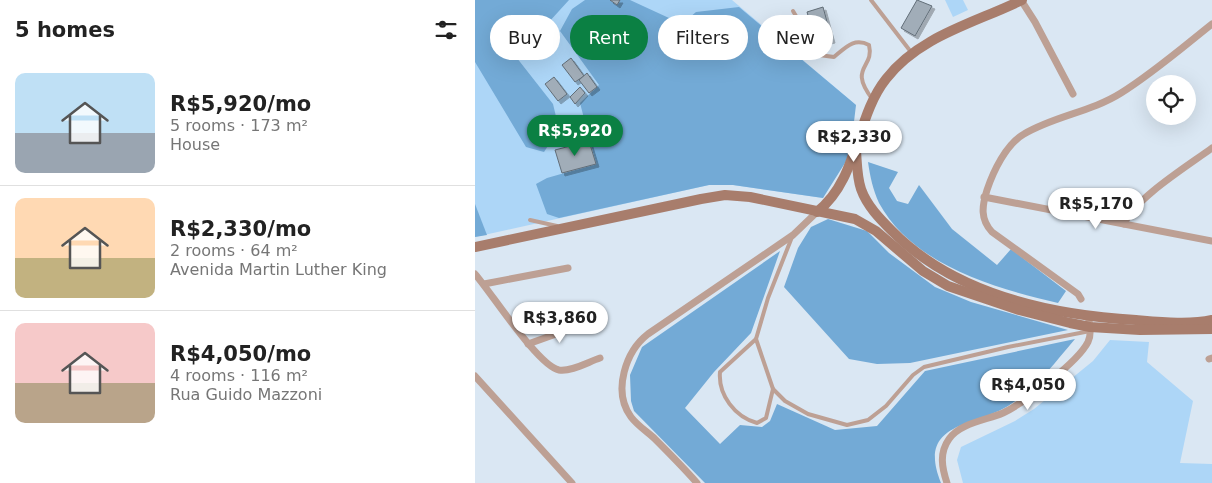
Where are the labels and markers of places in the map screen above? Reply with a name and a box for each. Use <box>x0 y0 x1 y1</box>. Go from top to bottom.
pin: R$5,920 <box>529 114 621 157</box>
pin: R$2,330 <box>808 120 900 163</box>
pin: R$5,170 <box>1050 188 1142 230</box>
pin: R$3,860 <box>514 302 606 344</box>
pin: R$4,050 <box>982 368 1074 411</box>

